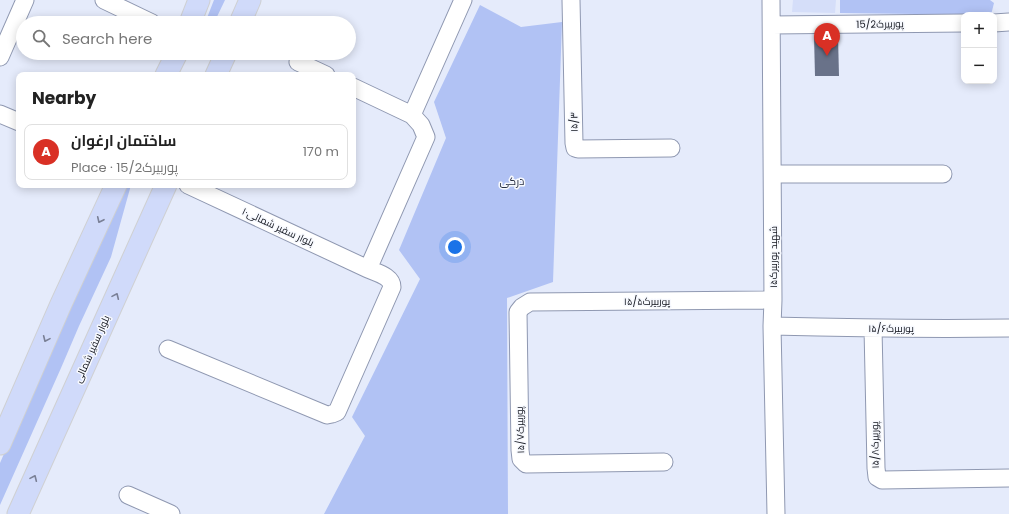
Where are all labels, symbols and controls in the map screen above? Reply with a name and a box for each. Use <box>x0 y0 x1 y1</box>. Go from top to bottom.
map controls <box>961 12 997 84</box>
button: + <box>961 12 997 48</box>
search box <box>16 16 356 60</box>
street label: پوربیرک15/2 <box>856 16 904 32</box>
pin: A <box>814 23 840 56</box>
icon: search <box>30 27 52 49</box>
text: Search here <box>62 28 152 49</box>
button: − <box>961 48 997 84</box>
text: Nearby <box>32 86 96 110</box>
street label: ۱۵/۳ <box>566 112 582 132</box>
text: ساختمان ارغوان <box>71 130 176 151</box>
text: A <box>41 142 51 161</box>
text: 170 m <box>303 142 339 161</box>
text: Place · پوربیرک15/2 <box>71 158 178 177</box>
district label: درکی <box>500 173 524 189</box>
street label: بلوار سفیر شمالی۱۰ <box>240 204 316 250</box>
one-way arrow <box>96 217 104 224</box>
street label: شهید پوربیرک۱۵ <box>766 226 781 288</box>
your location <box>445 237 465 257</box>
one-way arrow <box>111 293 119 300</box>
street label: پوربیرک۱۵/۵ <box>624 294 670 309</box>
street label: بلوار سفیر شمالی <box>70 313 114 385</box>
street label: پوربیرک۱۵/۶ <box>868 321 914 336</box>
one-way arrow <box>43 335 51 342</box>
street label: پوربیرک۱۵/۷ <box>512 406 528 454</box>
street label: پوربیرک۱۵/۸ <box>867 421 883 469</box>
one-way arrow <box>29 475 37 483</box>

